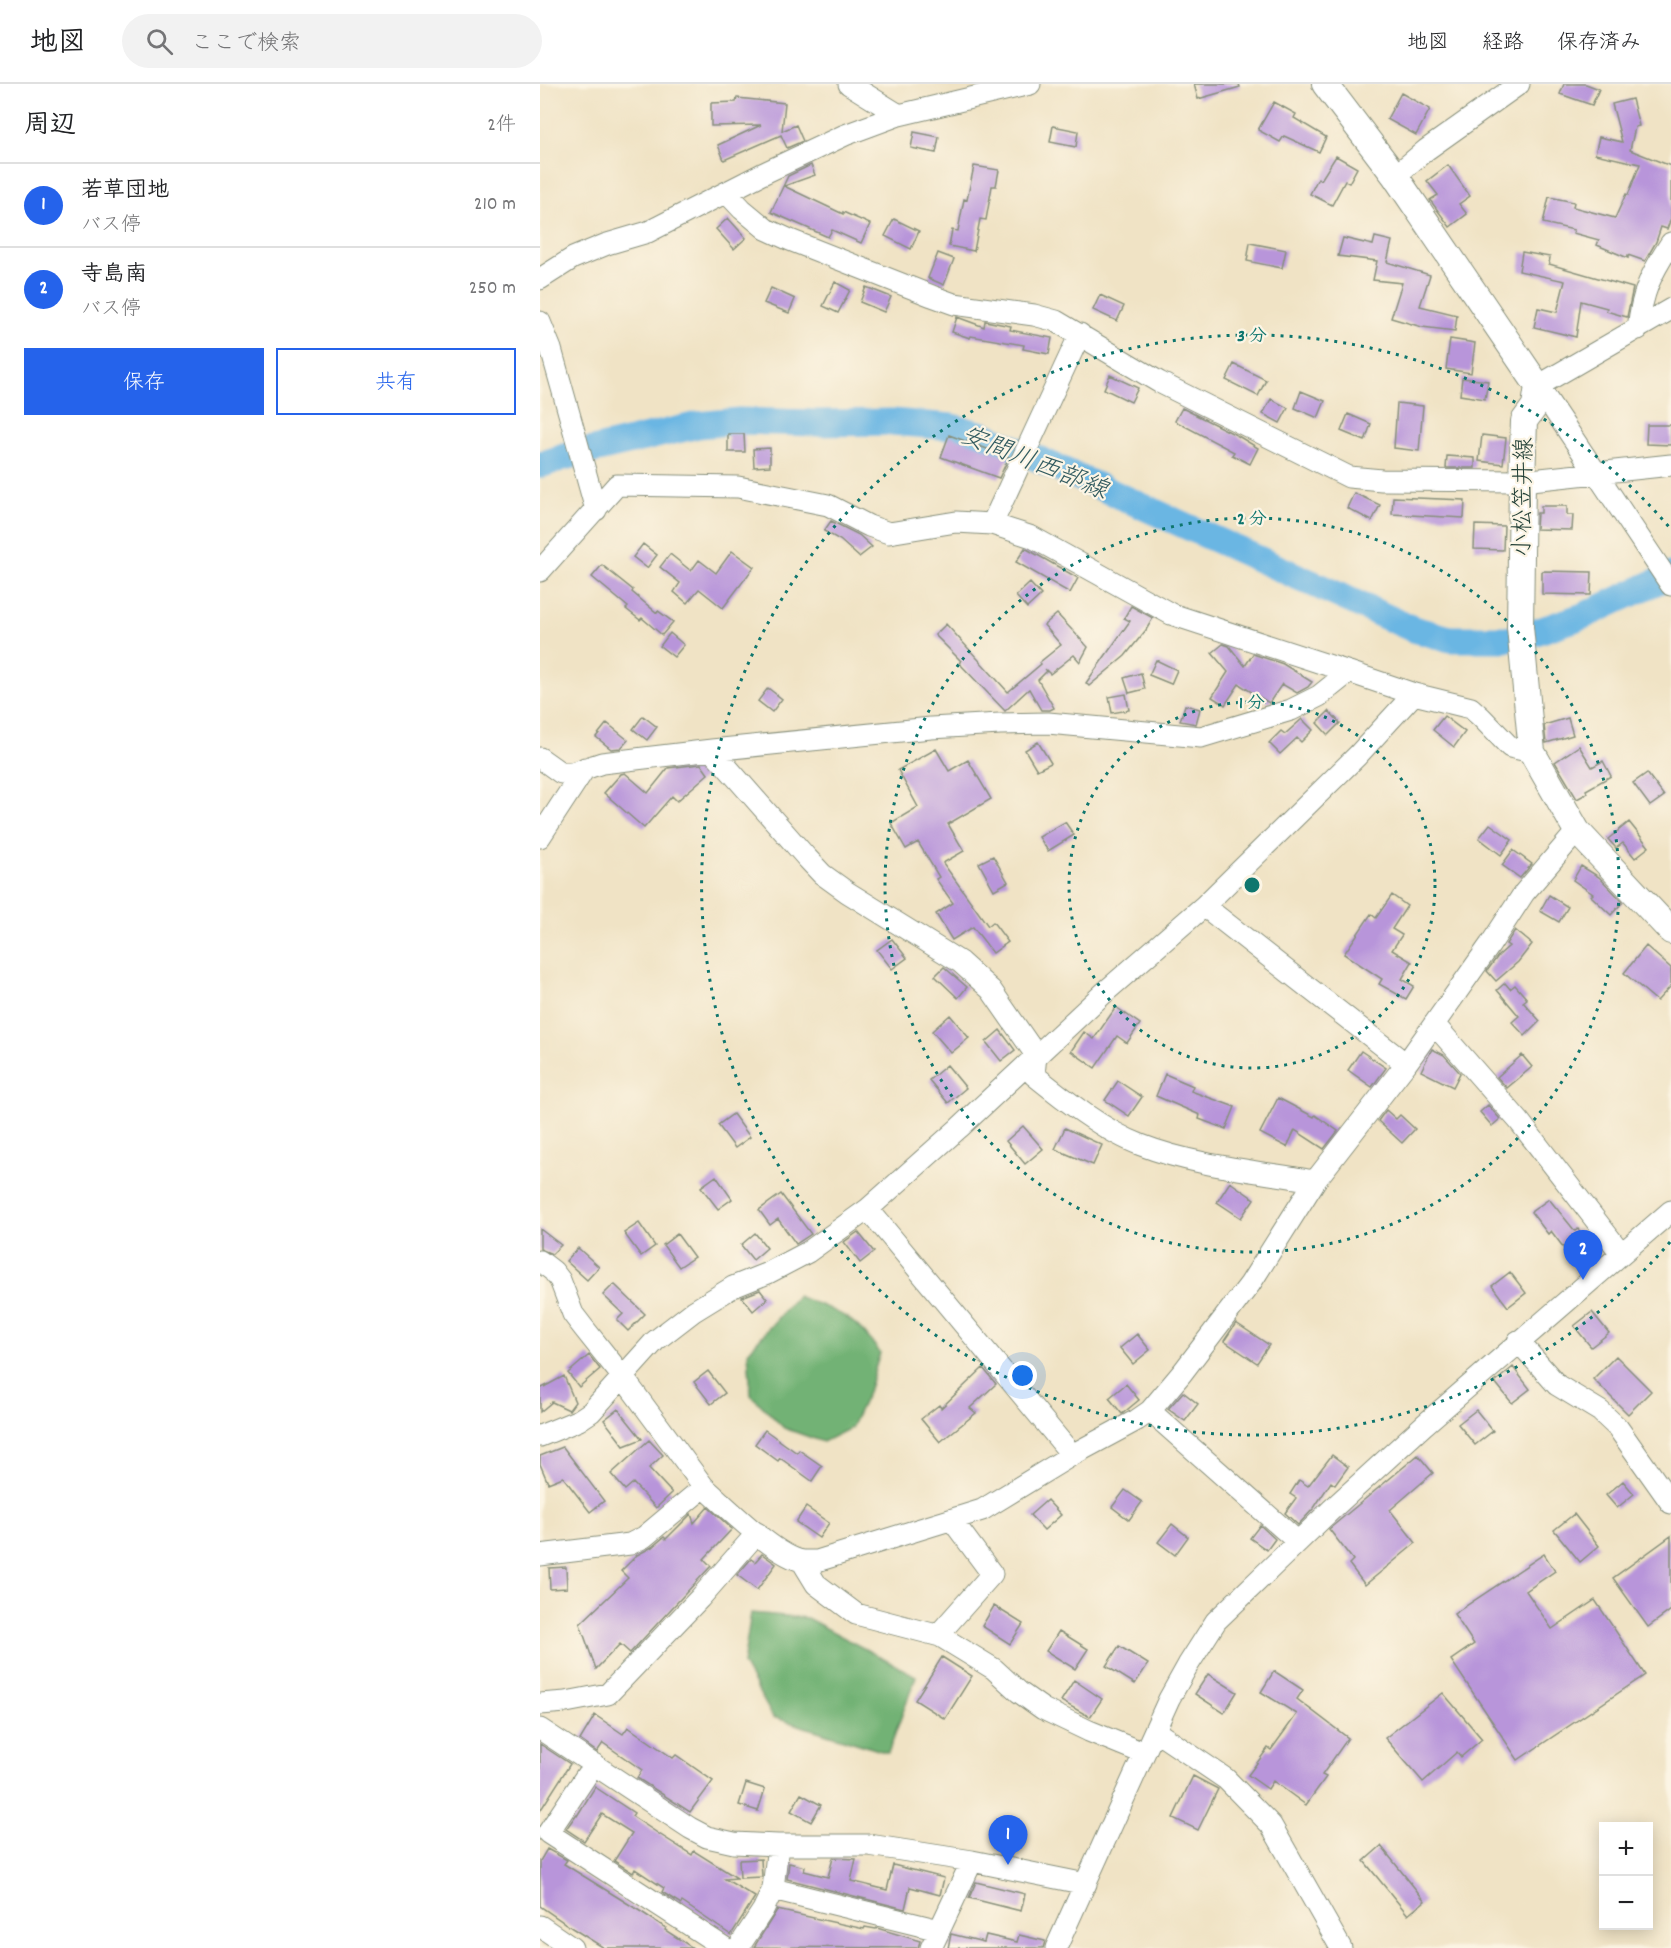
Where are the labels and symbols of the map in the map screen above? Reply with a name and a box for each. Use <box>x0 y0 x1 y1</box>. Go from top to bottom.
text: 3 分 <box>1237 325 1267 350</box>
water label: 安間川西部線 <box>954 418 1114 511</box>
street label: 小松笠井線 <box>1507 437 1543 557</box>
text: 2 分 <box>1237 508 1267 533</box>
text: 1 分 <box>1239 692 1265 717</box>
centre of rings <box>1242 875 1262 895</box>
pin: 2 <box>1564 1230 1602 1280</box>
your location <box>1008 1361 1037 1390</box>
pin: 1 <box>988 1816 1028 1865</box>

